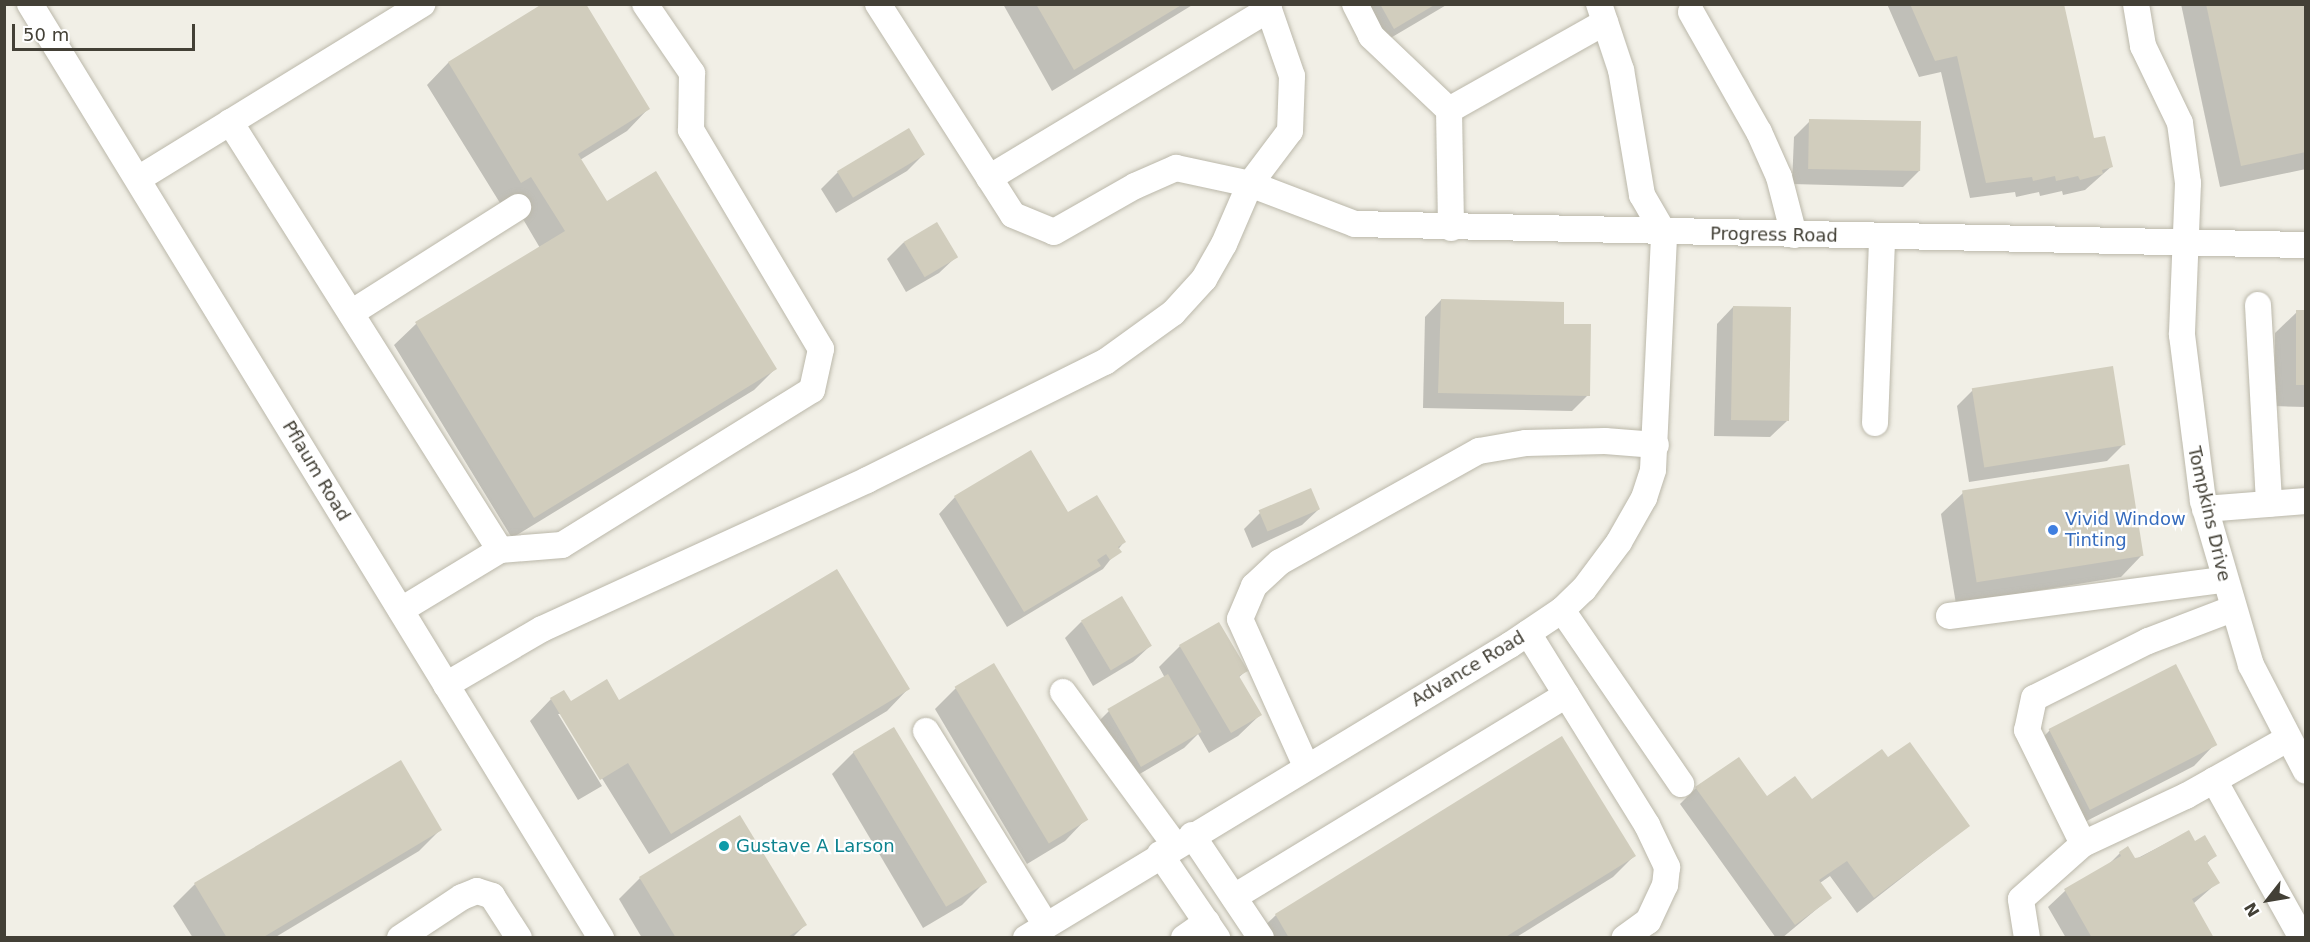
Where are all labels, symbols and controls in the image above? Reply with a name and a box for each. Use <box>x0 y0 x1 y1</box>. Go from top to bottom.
scale bar <box>15 12 198 50</box>
text: 50 m <box>23 24 69 45</box>
street label: Progress Road <box>1710 223 1838 247</box>
street label: Pflaum Road <box>278 417 354 525</box>
street label: Tompkins Drive <box>2183 444 2235 584</box>
place label: Vivid Window Tinting <box>2065 509 2186 552</box>
marker: Vivid Window Tinting <box>2046 523 2060 537</box>
street label: Advance Road <box>1407 627 1529 711</box>
place label: Gustave A Larson <box>736 835 895 857</box>
marker: Gustave A Larson <box>717 839 731 853</box>
north arrow <box>2238 870 2298 930</box>
text: N <box>2241 899 2264 920</box>

